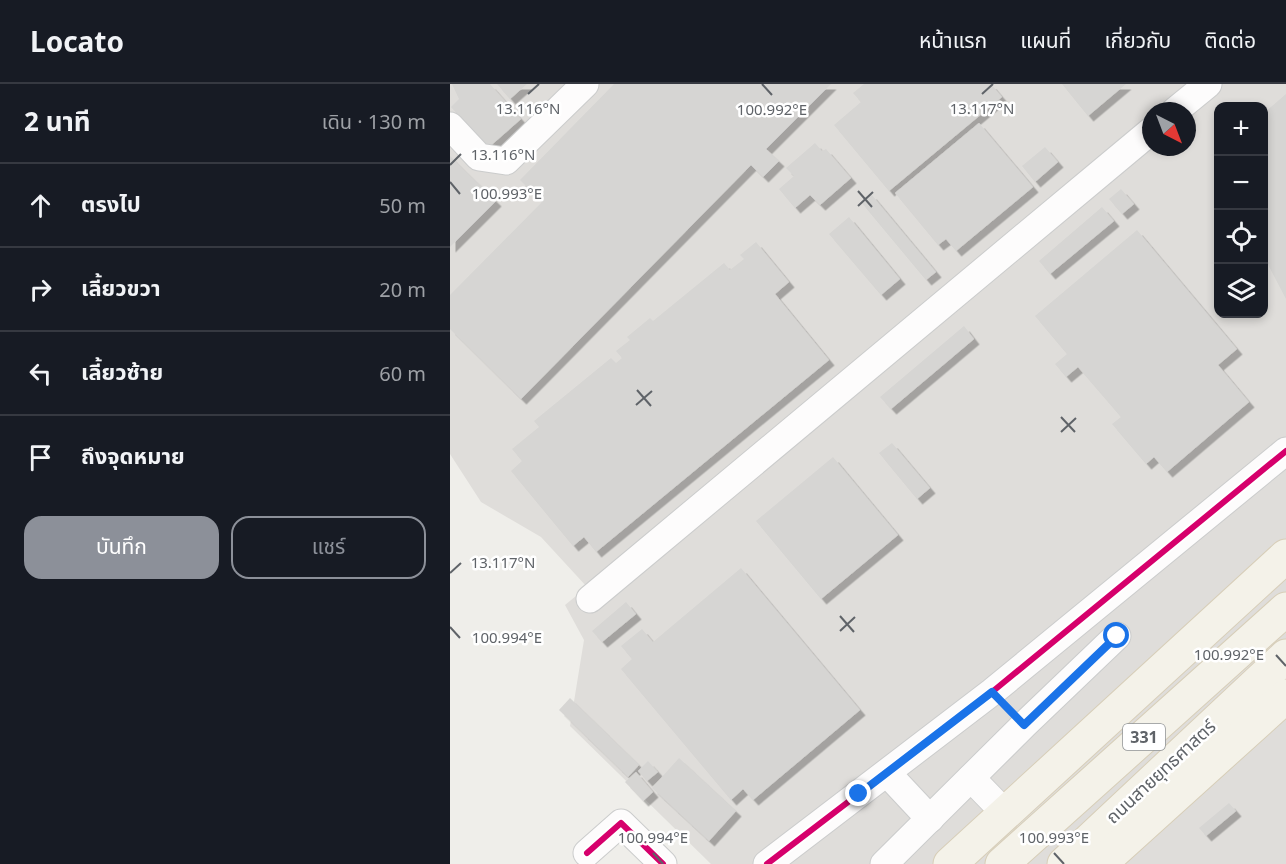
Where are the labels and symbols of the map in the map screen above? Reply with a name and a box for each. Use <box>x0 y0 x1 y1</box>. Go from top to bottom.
text: 13.116°N <box>496 98 560 118</box>
text: 13.117°N <box>950 98 1014 118</box>
text: 100.992°E <box>737 99 807 119</box>
north arrow <box>1142 102 1196 156</box>
text: 13.116°N <box>471 144 535 164</box>
text: 100.993°E <box>472 183 542 203</box>
text: 13.117°N <box>471 552 535 572</box>
route start <box>1103 622 1129 648</box>
text: 100.994°E <box>472 627 542 647</box>
text: 100.992°E <box>1194 644 1264 664</box>
street label: ถนนสายยุทธศาสตร์ <box>1100 714 1221 828</box>
road number: 331 <box>1123 724 1165 750</box>
route end <box>845 780 871 806</box>
text: 100.994°E <box>618 827 688 847</box>
text: 100.993°E <box>1019 827 1089 847</box>

